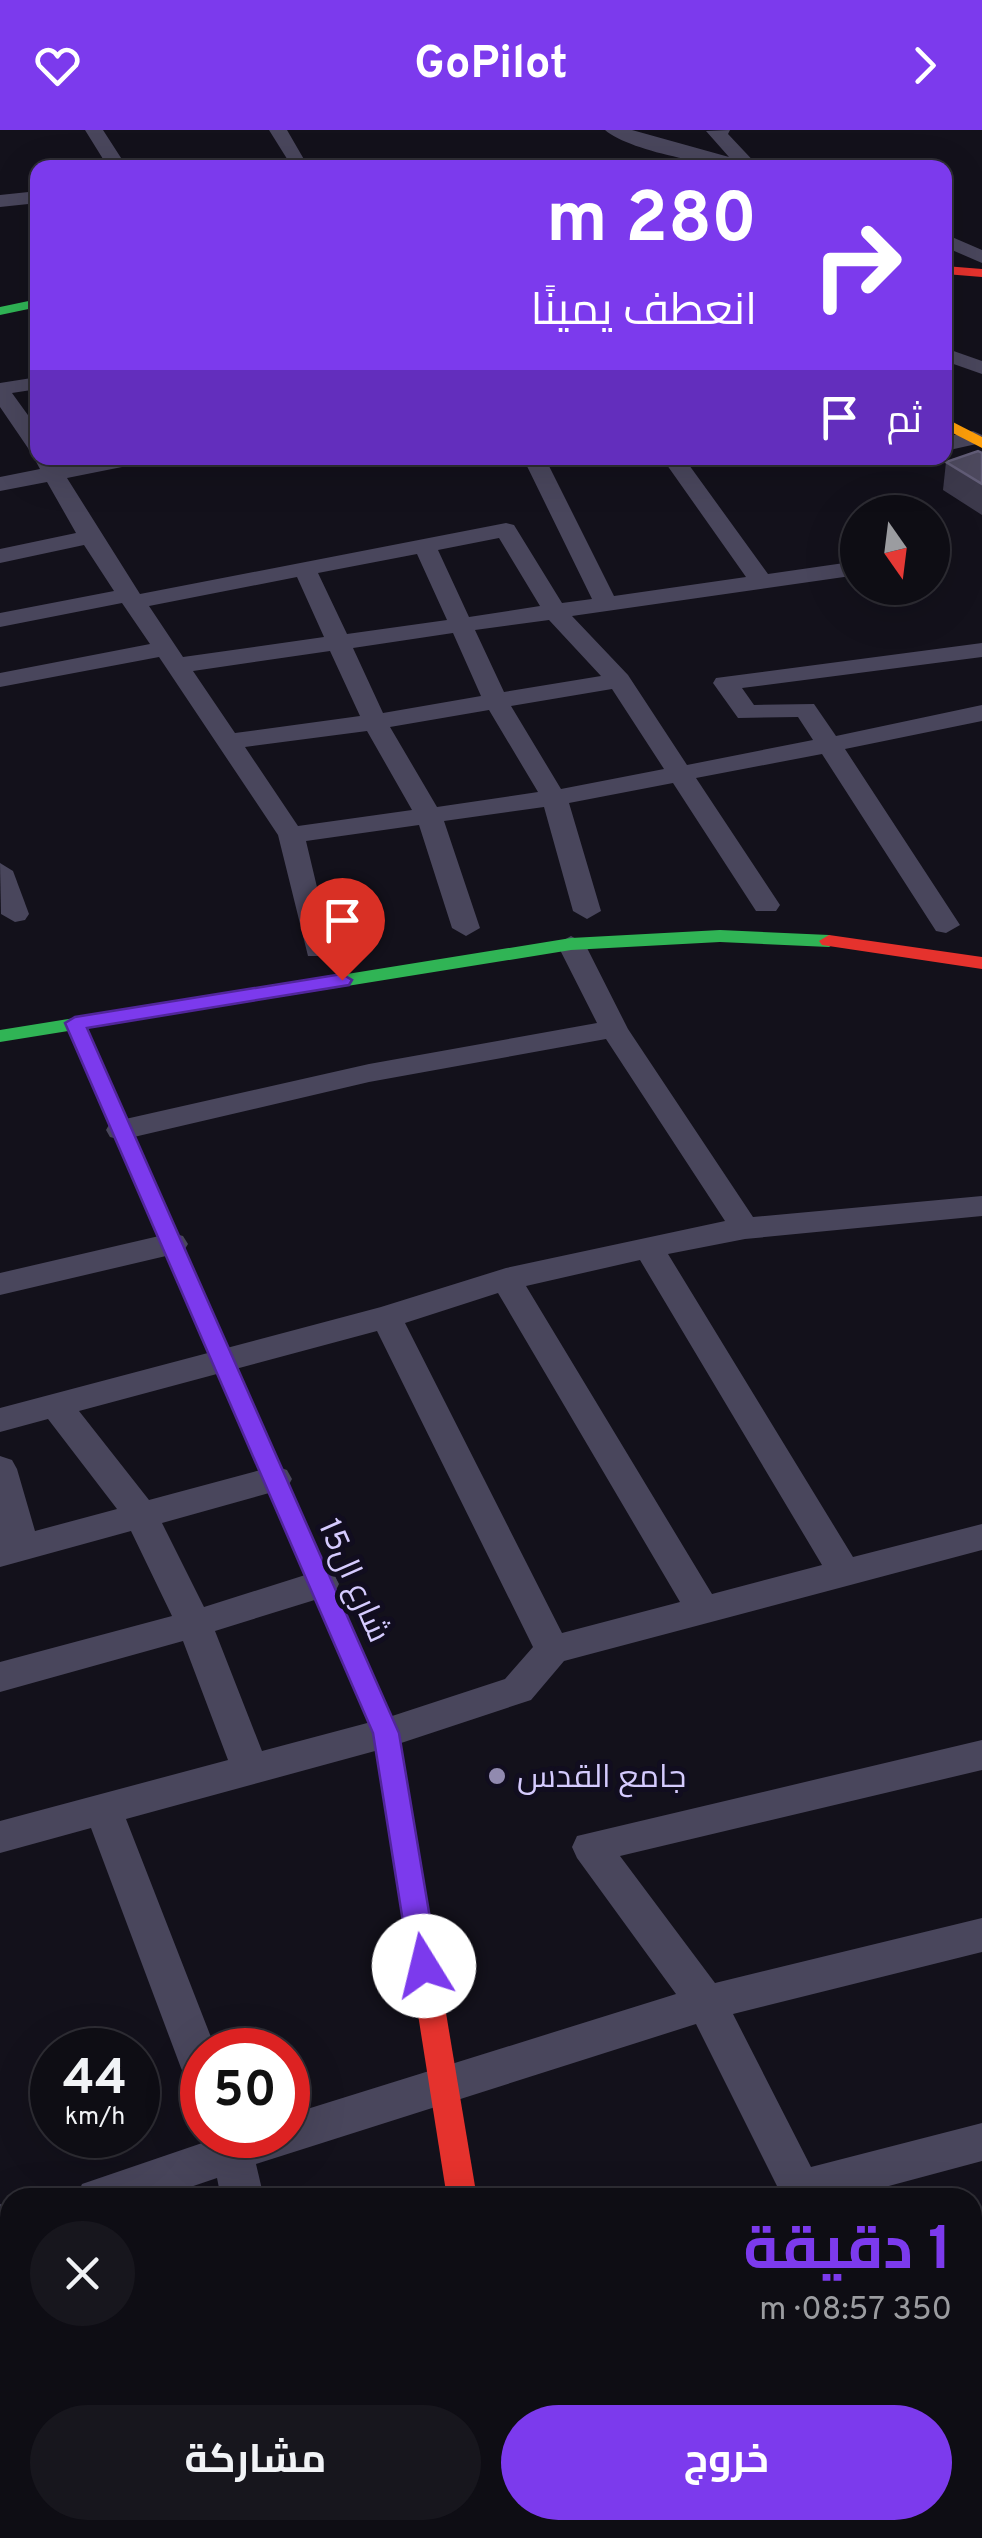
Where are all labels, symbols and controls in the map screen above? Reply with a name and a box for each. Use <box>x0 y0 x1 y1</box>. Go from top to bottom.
text: GoPilot <box>414 37 568 94</box>
icon: heart <box>30 38 85 93</box>
icon: forward <box>897 38 952 93</box>
text: 280 m <box>546 178 757 267</box>
icon: right <box>792 200 922 330</box>
text: انعطف يمينًا <box>530 284 757 341</box>
icon: arrive <box>812 390 867 445</box>
text: ثم <box>887 398 922 447</box>
north arrow <box>840 495 950 605</box>
map controls <box>840 495 950 605</box>
pin <box>300 878 385 981</box>
icon: arrive <box>315 893 370 948</box>
street label: شارع ال15 <box>307 1513 397 1649</box>
place label: جامع القدس <box>517 1759 686 1799</box>
marker: جامع القدس <box>486 1765 508 1787</box>
position arrow <box>372 1914 476 2018</box>
speed limit sign: 50 <box>180 2028 310 2158</box>
text: 44 <box>63 2049 127 2112</box>
text: km/h <box>65 2102 125 2134</box>
text: 1 دقيقة <box>743 2215 952 2291</box>
button: close <box>30 2221 135 2326</box>
text: 350 m · 08:57 <box>759 2291 952 2331</box>
button: مشاركة <box>30 2405 481 2520</box>
button: خروج <box>501 2405 952 2520</box>

